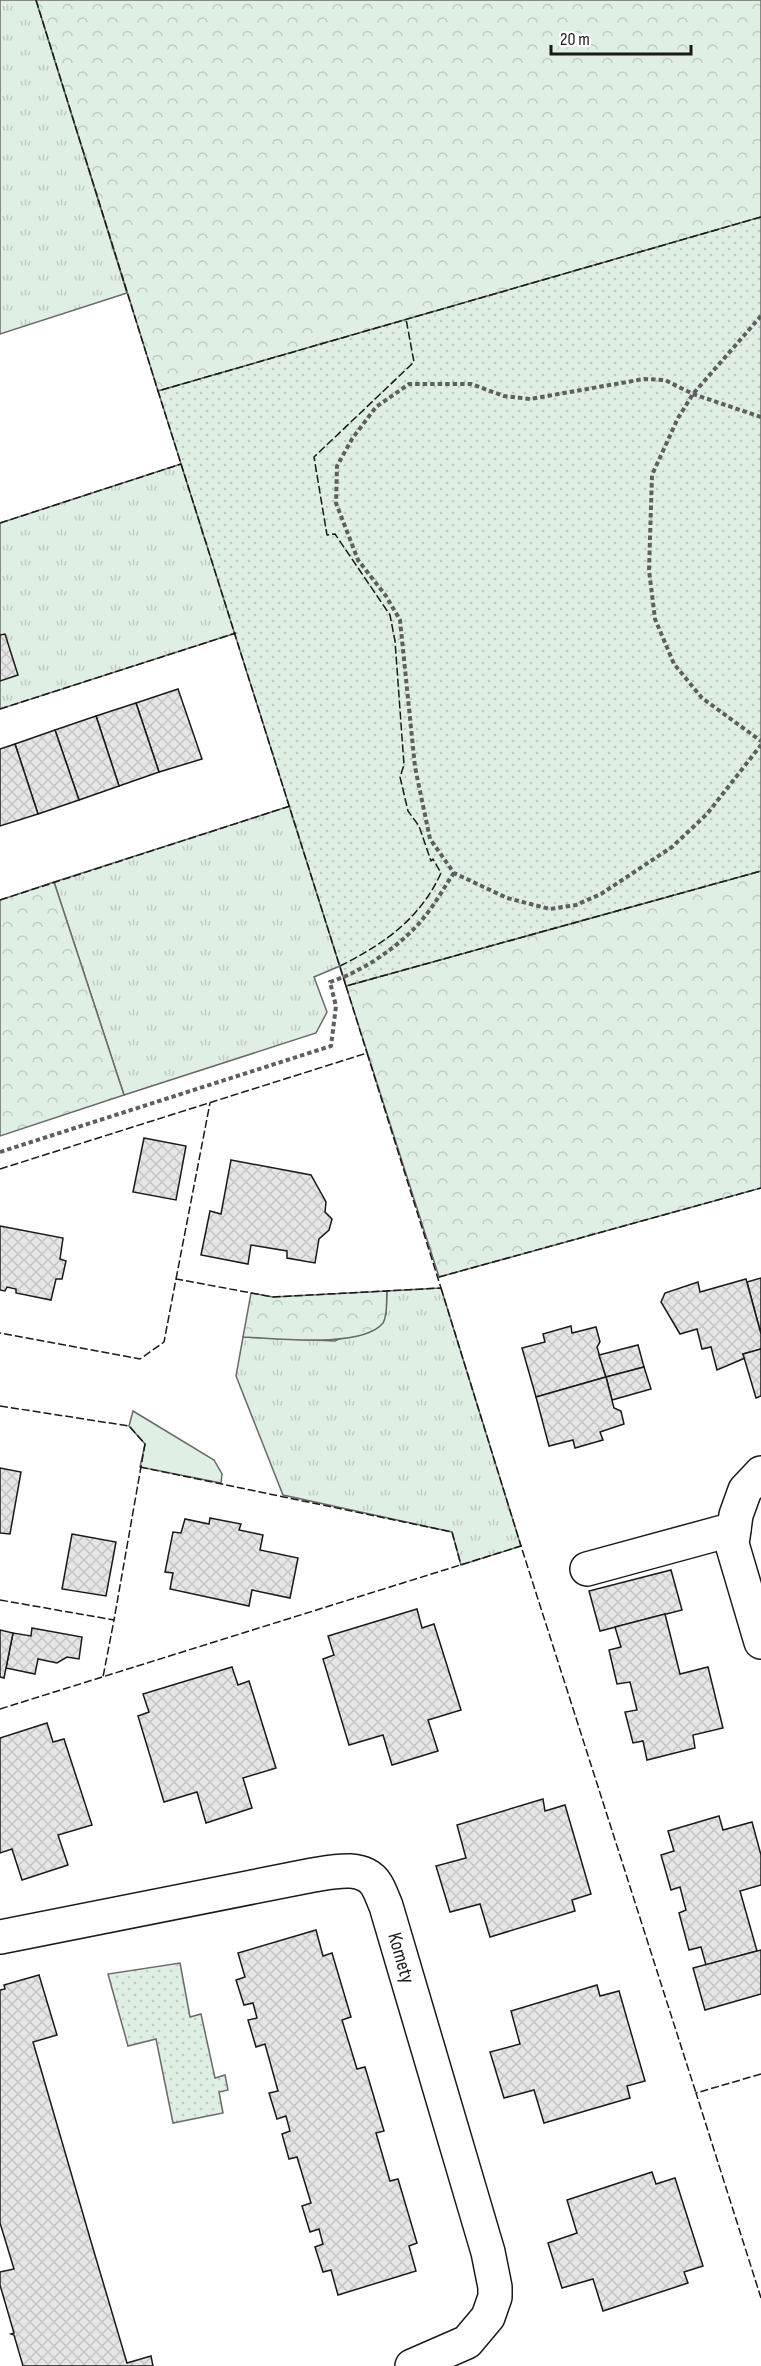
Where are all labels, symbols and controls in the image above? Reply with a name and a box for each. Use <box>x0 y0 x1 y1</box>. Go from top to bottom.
scale bar <box>551 18 690 56</box>
text: 20 m <box>560 29 590 50</box>
street label: Komety <box>382 1930 420 1986</box>

